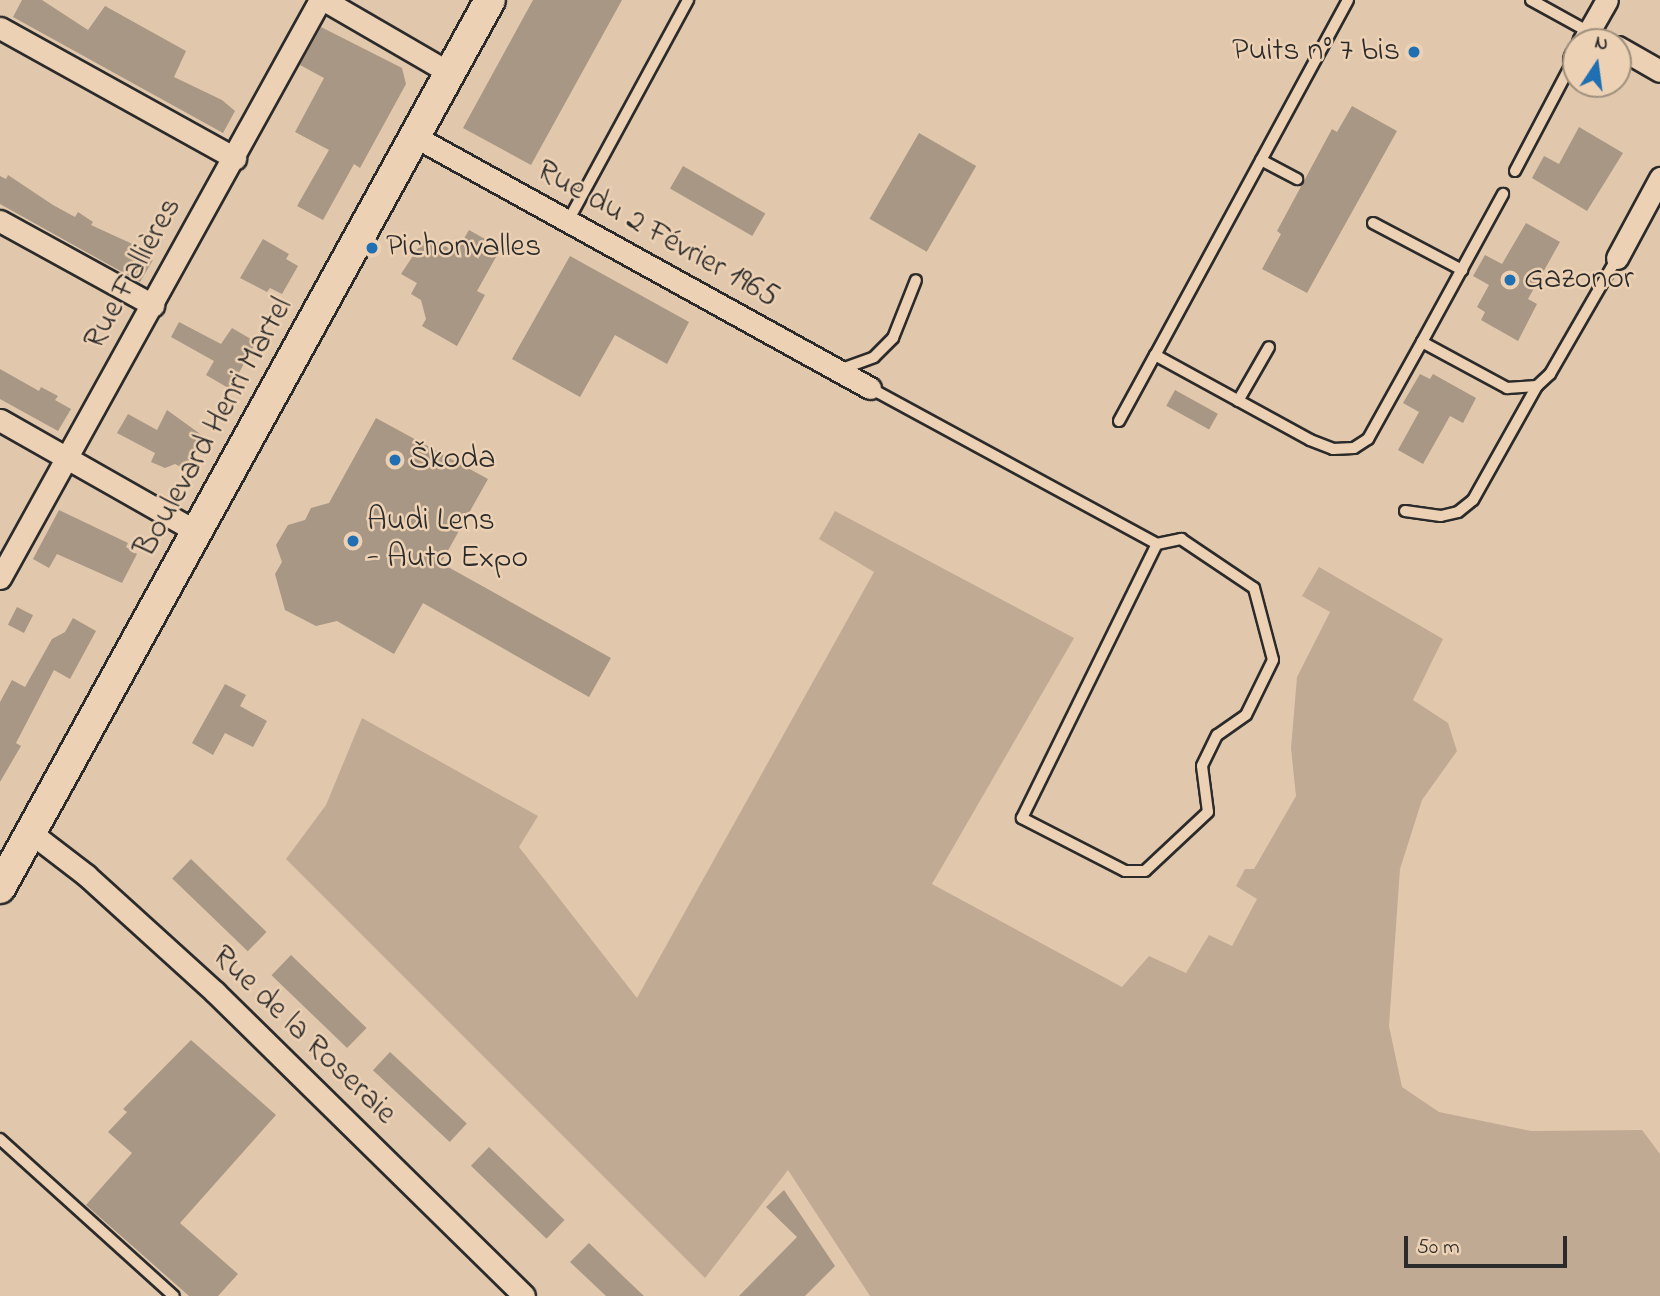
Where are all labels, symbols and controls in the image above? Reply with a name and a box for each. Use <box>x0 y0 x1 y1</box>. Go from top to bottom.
north arrow <box>1562 28 1632 98</box>
text: N <box>1592 29 1611 59</box>
place label: Puits n° 7 bis <box>1232 33 1400 71</box>
marker: Puits n° 7 bis <box>1406 44 1422 60</box>
street label: Rue du 2 Février 1965 <box>529 153 785 317</box>
street label: Rue Fallières <box>77 191 191 357</box>
place label: Pichonvalles <box>386 229 541 267</box>
marker: Pichonvalles <box>364 240 380 256</box>
place label: Gazonor <box>1524 261 1634 299</box>
marker: Gazonor <box>1502 272 1518 288</box>
street label: Boulevard Henri Martel <box>128 291 302 565</box>
place label: Škoda <box>409 441 495 479</box>
marker: Škoda <box>387 452 403 468</box>
place label: Audi Lens - Auto Expo <box>367 504 528 579</box>
marker: Audi Lens - Auto Expo <box>345 533 361 549</box>
street label: Rue de la Roseraie <box>203 938 403 1134</box>
scale bar <box>1408 1222 1571 1266</box>
text: 50 m <box>1417 1233 1460 1263</box>

